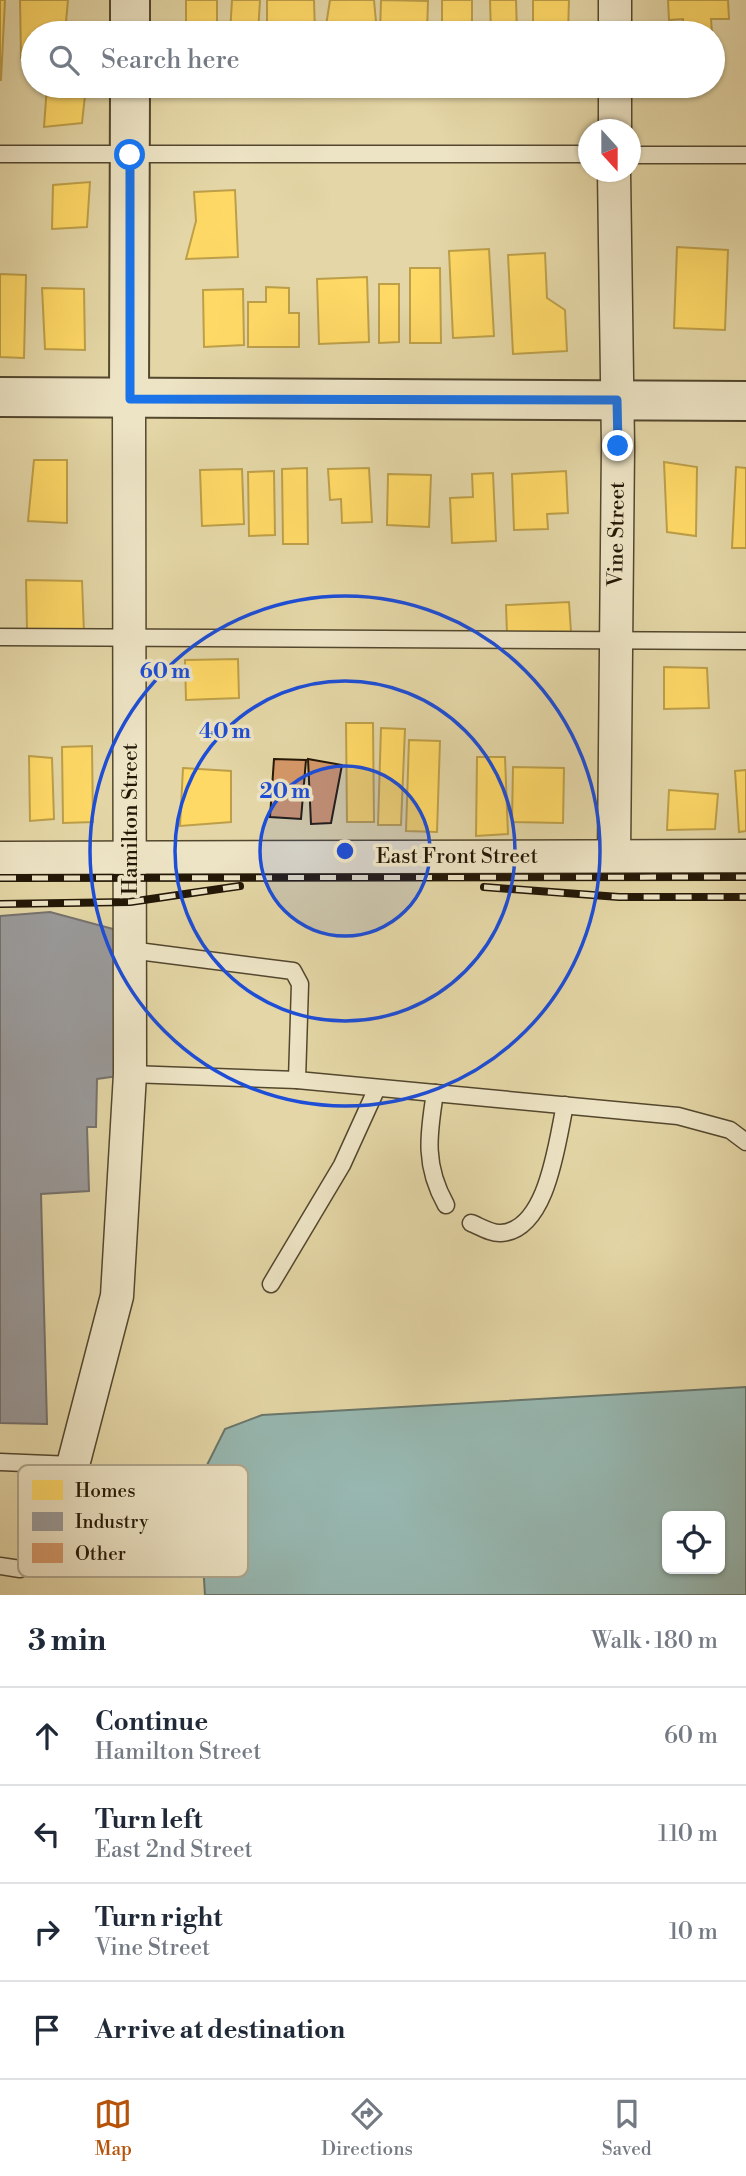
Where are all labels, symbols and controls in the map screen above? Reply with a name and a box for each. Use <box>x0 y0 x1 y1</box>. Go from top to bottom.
search box <box>21 21 725 98</box>
icon: search <box>45 41 83 79</box>
text: Search here <box>101 44 240 76</box>
north arrow <box>578 119 641 182</box>
route start <box>114 139 145 170</box>
route end <box>602 430 633 461</box>
street label: Vine Street <box>603 481 631 588</box>
text: 60 m <box>140 659 190 685</box>
text: 40 m <box>199 719 251 745</box>
street label: Hamilton Street <box>118 743 144 895</box>
text: 20 m <box>260 779 310 805</box>
centre of rings <box>333 839 357 863</box>
street label: East Front Street <box>376 844 538 870</box>
legend <box>18 1465 248 1577</box>
text: Homes <box>75 1479 135 1503</box>
text: Industry <box>75 1510 149 1534</box>
map controls <box>662 1511 725 1574</box>
button: locate <box>662 1511 725 1574</box>
text: Other <box>75 1542 126 1566</box>
text: 3 min <box>28 1622 106 1660</box>
text: Walk · 180 m <box>591 1627 718 1655</box>
text: Continue <box>95 1706 208 1738</box>
icon: ahead <box>28 1717 66 1755</box>
text: 60 m <box>664 1722 718 1750</box>
text: Hamilton Street <box>95 1738 261 1766</box>
text: Turn left <box>95 1804 203 1836</box>
icon: left <box>28 1815 66 1853</box>
text: 110 m <box>658 1820 718 1848</box>
text: East 2nd Street <box>95 1836 253 1864</box>
text: Turn right <box>95 1902 223 1934</box>
icon: right <box>28 1913 66 1951</box>
text: 10 m <box>669 1918 718 1946</box>
text: Vine Street <box>95 1934 210 1962</box>
icon: arrive <box>28 2011 66 2049</box>
text: Arrive at destination <box>95 2014 345 2046</box>
tab: Map <box>94 2095 132 2161</box>
tab: Directions <box>321 2095 413 2161</box>
tab: Saved <box>602 2095 652 2161</box>

